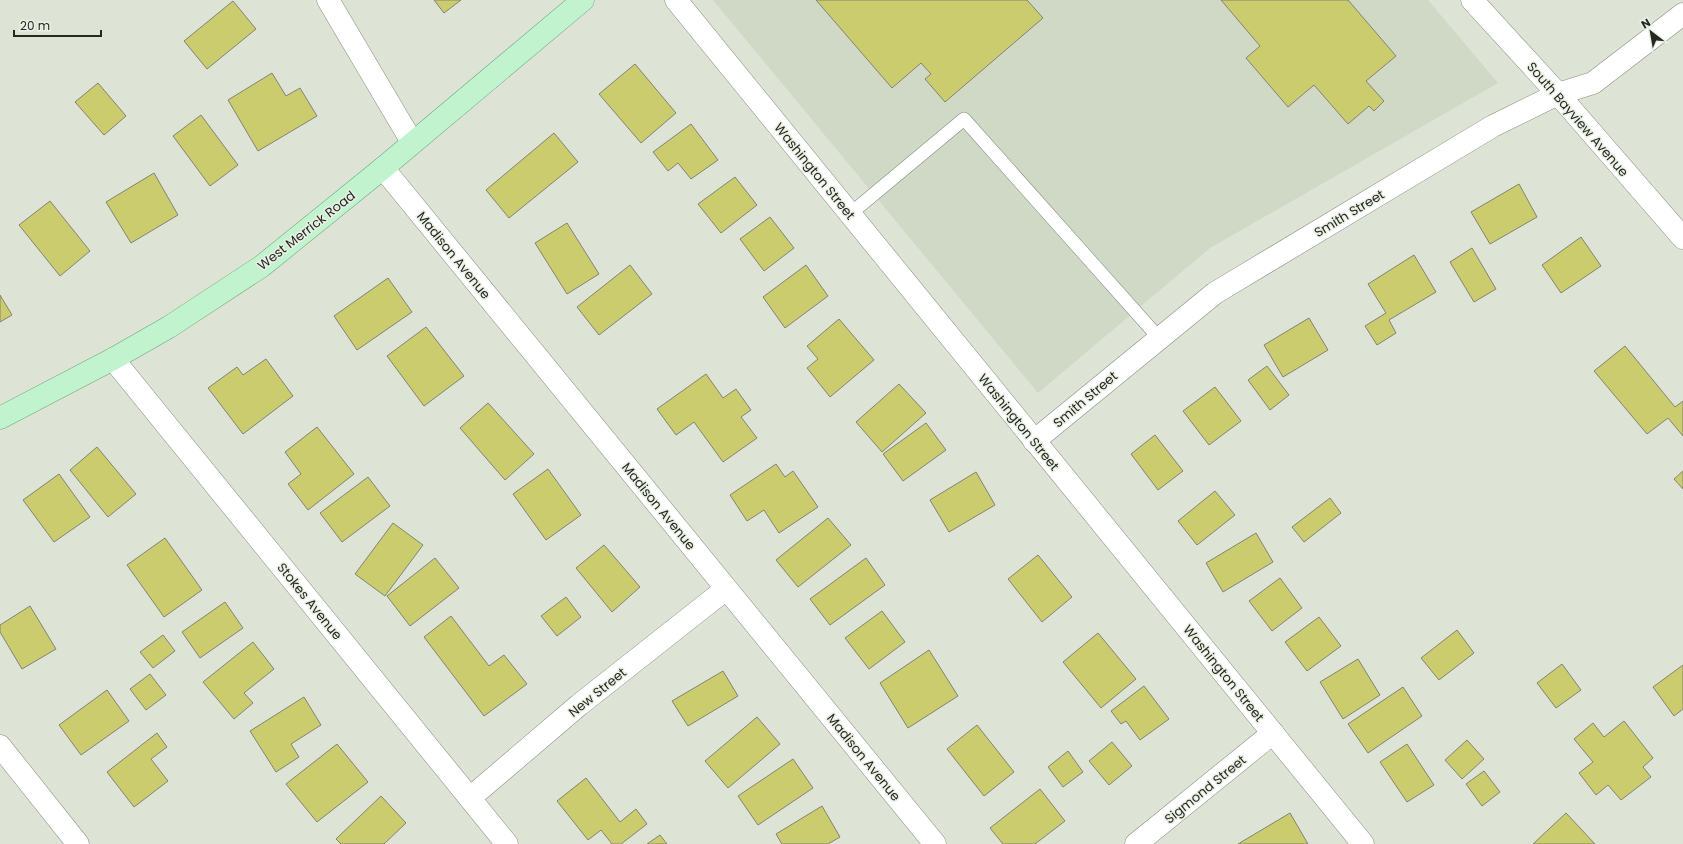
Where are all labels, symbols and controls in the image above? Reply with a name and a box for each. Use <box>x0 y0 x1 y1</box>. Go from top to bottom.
scale bar <box>14 12 101 38</box>
north arrow <box>1631 12 1671 52</box>
text: N <box>1638 14 1654 32</box>
text: 20 m <box>20 17 50 34</box>
street label: South Bayview Avenue <box>1522 58 1633 181</box>
street label: Washington Street <box>770 119 860 224</box>
street label: Smith Street <box>1311 185 1388 242</box>
street label: West Merrick Road <box>253 186 359 275</box>
street label: Madison Avenue <box>412 207 495 303</box>
street label: Smith Street <box>1049 367 1122 432</box>
street label: Washington Street <box>974 370 1064 475</box>
street label: Madison Avenue <box>617 458 700 554</box>
street label: Stokes Avenue <box>272 559 347 644</box>
street label: Washington Street <box>1179 621 1269 726</box>
street label: New Street <box>564 663 630 722</box>
street label: Madison Avenue <box>822 709 905 805</box>
street label: Sigmond Street <box>1160 750 1250 828</box>

